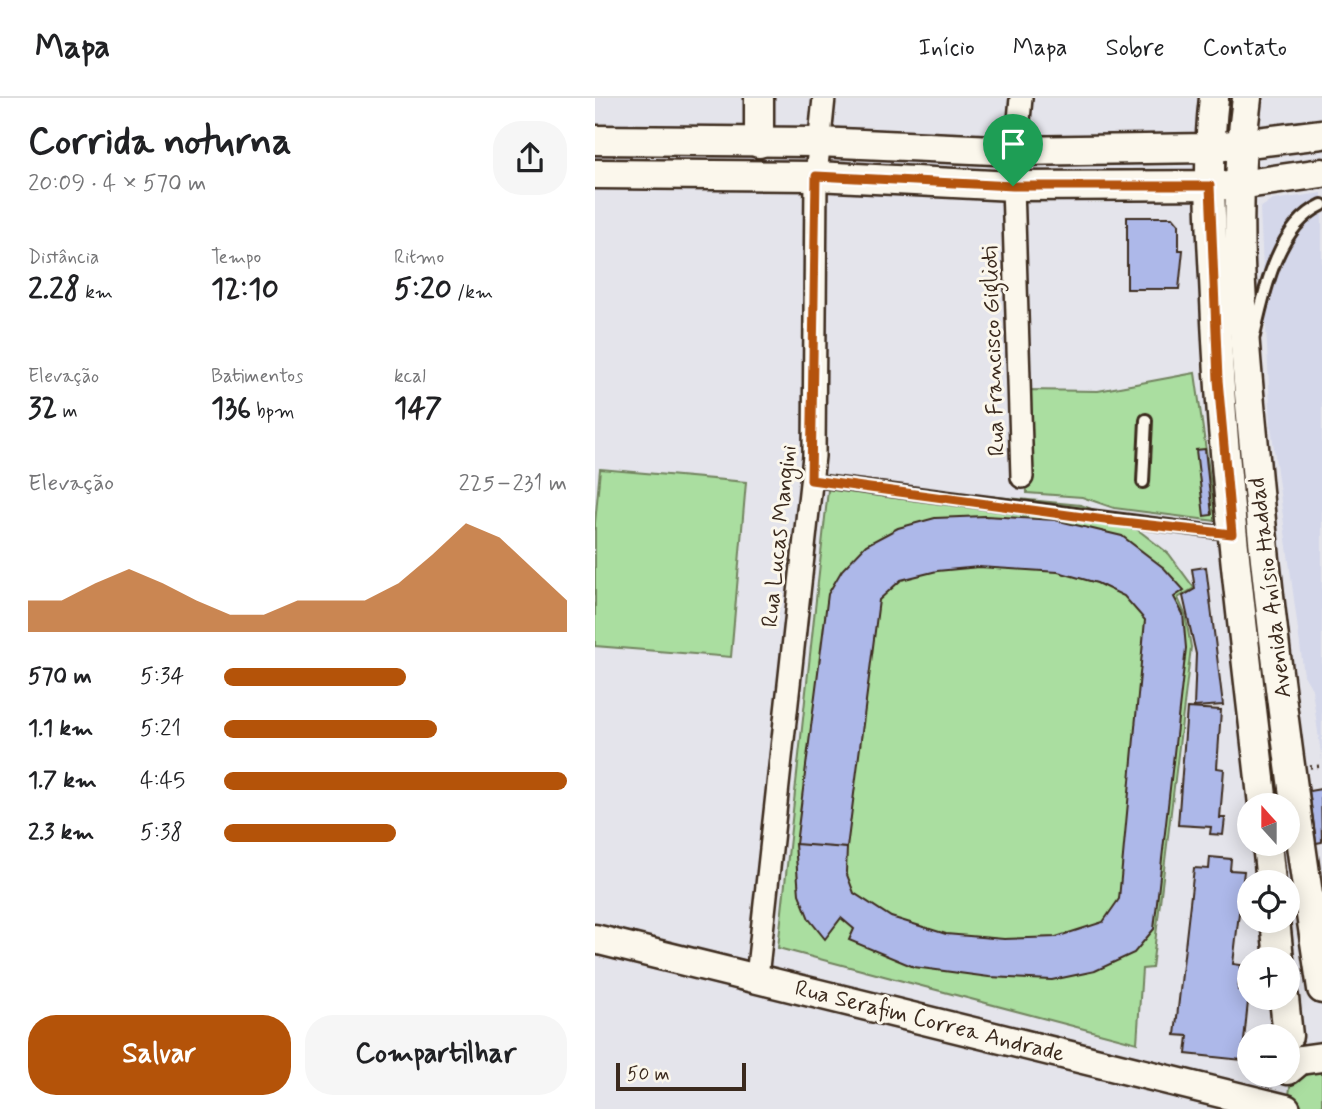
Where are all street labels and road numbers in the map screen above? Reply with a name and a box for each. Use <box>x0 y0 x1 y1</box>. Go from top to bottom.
street label: Rua Francisco Giglioti <box>975 245 1015 457</box>
street label: Rua Lucas Mangini <box>755 444 806 629</box>
street label: Avenida Anísio Haddad <box>1243 476 1299 700</box>
street label: Rua Serafim Correa Andrade <box>792 974 1068 1070</box>

